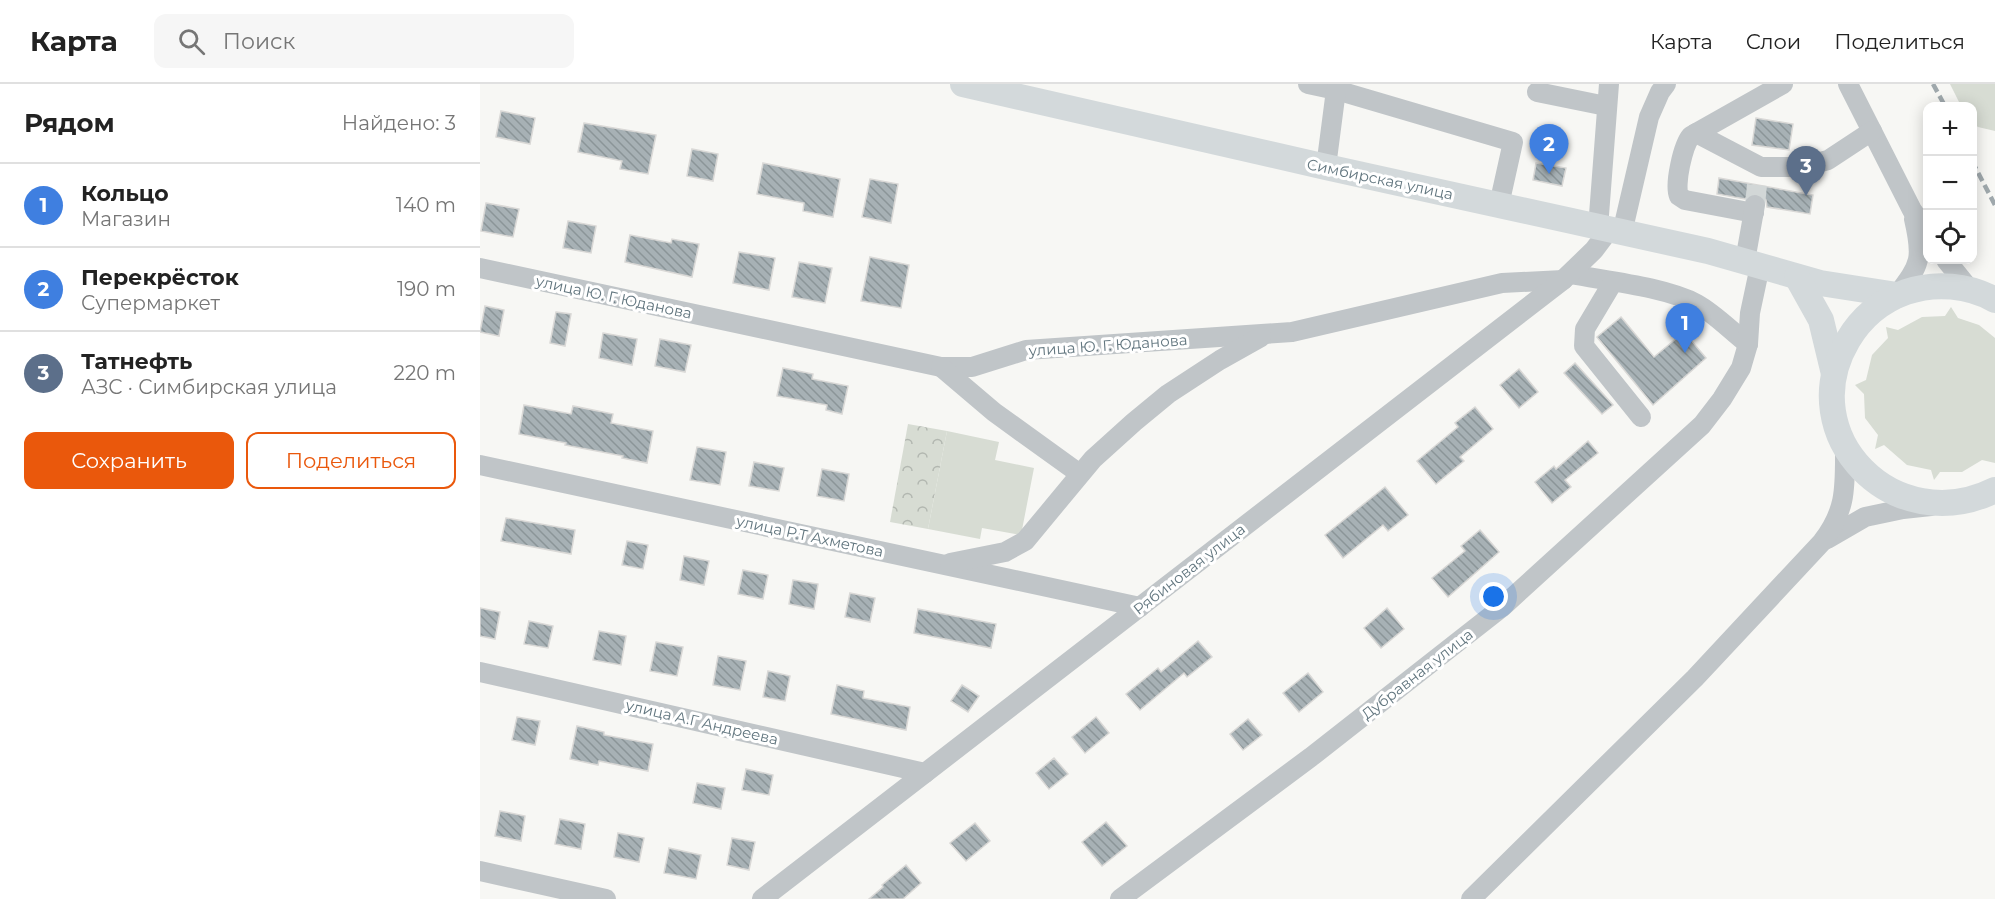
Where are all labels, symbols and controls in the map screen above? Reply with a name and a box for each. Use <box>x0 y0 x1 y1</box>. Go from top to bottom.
search box <box>154 14 574 68</box>
text: Карта <box>30 24 118 58</box>
icon: search <box>175 25 208 58</box>
text: Поиск <box>223 28 295 55</box>
text: Карта <box>1650 29 1713 54</box>
text: Слои <box>1746 29 1801 54</box>
text: Поделиться <box>1834 29 1965 54</box>
map controls <box>1923 102 1977 264</box>
button: + <box>1923 102 1977 156</box>
text: Рядом <box>24 107 115 139</box>
text: Найдено: 3 <box>342 111 456 135</box>
pin: 2 <box>1530 124 1568 174</box>
pin: 3 <box>1786 147 1826 196</box>
street label: Симбирская улица <box>1305 154 1455 204</box>
button: − <box>1923 156 1977 210</box>
text: Кольцо <box>81 180 169 207</box>
text: 1 <box>40 193 47 217</box>
text: 140 m <box>396 193 456 217</box>
text: Магазин <box>81 207 171 231</box>
button: locate <box>1923 210 1977 264</box>
text: Перекрёсток <box>81 264 239 291</box>
street label: улица Ю. Г. Юданова <box>533 271 694 323</box>
text: 2 <box>38 277 49 301</box>
text: 190 m <box>397 277 456 301</box>
text: Супермаркет <box>81 291 220 315</box>
pin: 1 <box>1666 304 1704 353</box>
street label: улица Ю. Г. Юданова <box>1027 330 1188 360</box>
text: Татнефть <box>81 348 192 375</box>
text: 3 <box>38 361 49 385</box>
text: 220 m <box>394 361 456 385</box>
text: АЗС · Симбирская улица <box>81 375 337 399</box>
button: Сохранить <box>24 432 234 489</box>
button: Поделиться <box>246 432 456 489</box>
street label: улица Р.Т Ахметова <box>734 511 885 561</box>
street label: Рябиновая улица <box>1129 519 1249 619</box>
your location <box>1479 582 1508 611</box>
street label: Дубравная улица <box>1357 625 1477 723</box>
street label: улица А.Г Андреева <box>623 695 780 749</box>

